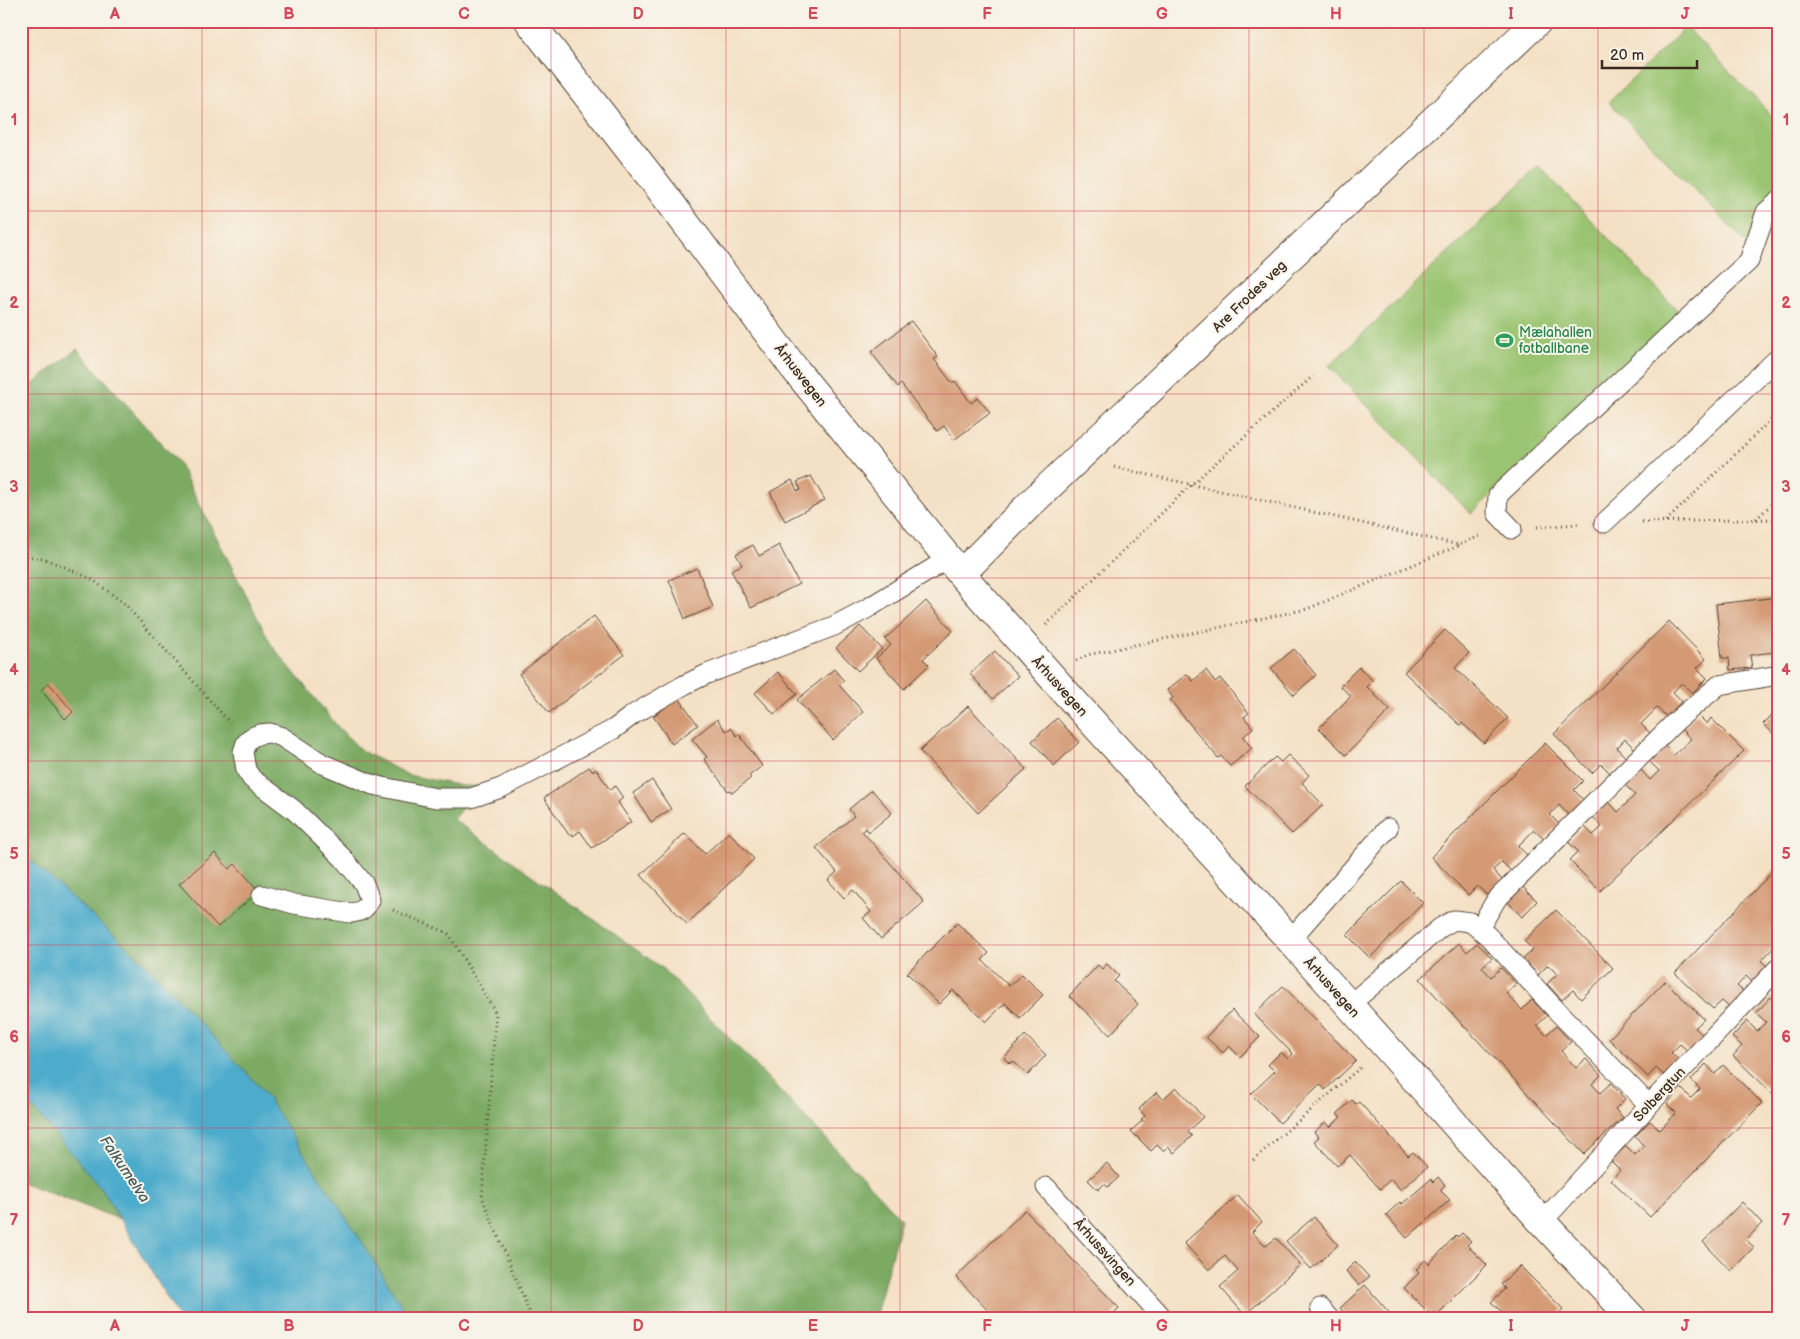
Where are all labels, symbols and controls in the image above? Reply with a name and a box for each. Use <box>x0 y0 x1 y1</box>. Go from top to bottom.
text: A <box>109 5 120 24</box>
text: B <box>283 5 295 24</box>
text: C <box>458 5 470 24</box>
text: D <box>632 5 644 24</box>
text: E <box>808 5 818 24</box>
text: F <box>982 5 992 24</box>
text: G <box>1156 5 1168 24</box>
text: H <box>1330 5 1342 24</box>
text: I <box>1508 5 1514 24</box>
text: J <box>1681 5 1690 24</box>
scale bar <box>1602 38 1698 70</box>
text: 20 m <box>1610 46 1644 65</box>
text: 1 <box>11 111 17 130</box>
text: 1 <box>1783 111 1789 130</box>
street label: Are Frodes veg <box>1209 257 1290 336</box>
text: 2 <box>9 294 19 313</box>
text: 2 <box>1781 294 1791 313</box>
place label: Mælahallen fotballbane <box>1519 324 1592 357</box>
sports icon: Mælahallen fotballbane <box>1495 330 1515 350</box>
street label: Århusvegen <box>771 339 832 410</box>
text: 3 <box>9 478 19 497</box>
text: 3 <box>1781 478 1791 497</box>
street label: Århusvegen <box>1028 651 1093 720</box>
text: 4 <box>9 661 19 680</box>
text: 4 <box>1781 661 1791 680</box>
text: 5 <box>9 845 19 864</box>
text: 5 <box>1781 845 1791 864</box>
street label: Århusvegen <box>1300 952 1365 1021</box>
text: 6 <box>9 1028 19 1047</box>
text: 6 <box>1781 1028 1791 1047</box>
street label: Solbergtun <box>1630 1063 1689 1125</box>
water label: Falkumelva <box>95 1132 154 1206</box>
text: 7 <box>10 1211 19 1230</box>
text: 7 <box>1782 1211 1791 1230</box>
street label: Århussvingen <box>1070 1214 1141 1290</box>
text: A <box>109 1317 120 1336</box>
text: B <box>283 1317 295 1336</box>
text: C <box>458 1317 470 1336</box>
text: D <box>632 1317 644 1336</box>
text: E <box>808 1317 818 1336</box>
text: F <box>982 1317 992 1336</box>
text: G <box>1156 1317 1168 1336</box>
text: H <box>1330 1317 1342 1336</box>
text: I <box>1508 1317 1514 1336</box>
text: J <box>1681 1317 1690 1336</box>

